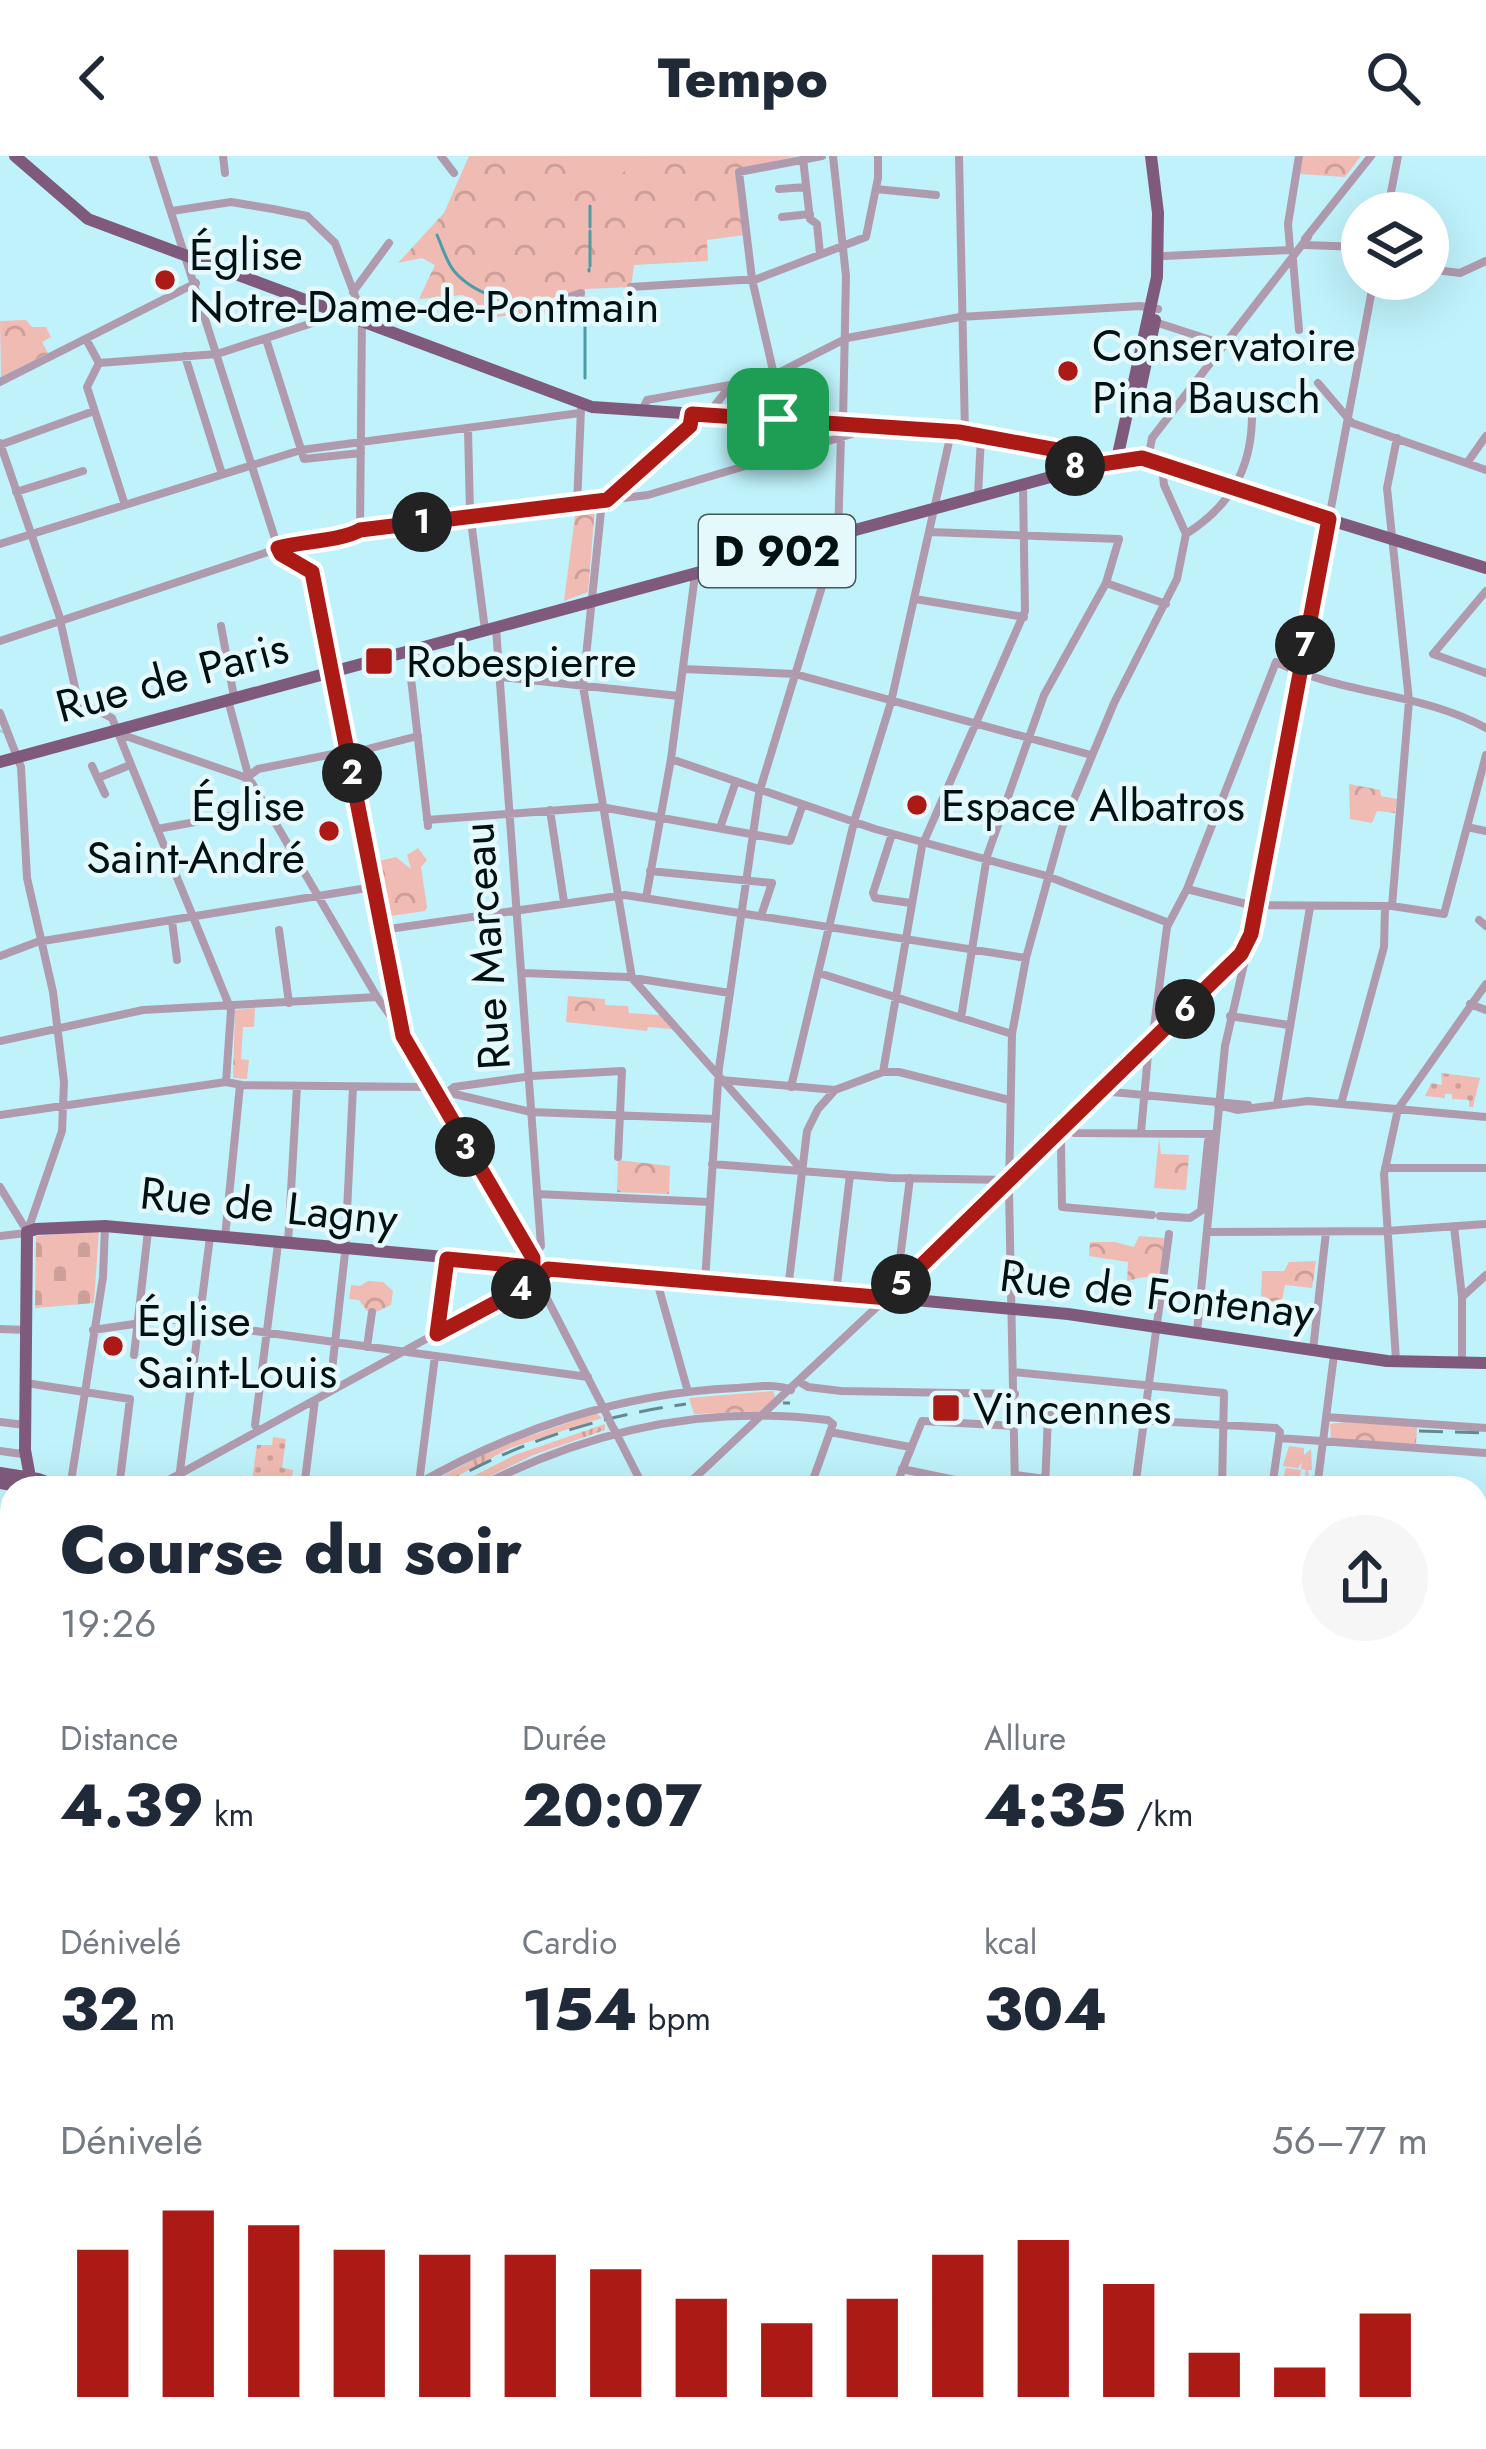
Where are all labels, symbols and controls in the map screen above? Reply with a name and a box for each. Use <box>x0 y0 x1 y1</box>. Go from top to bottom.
text: Tempo <box>658 39 828 117</box>
icon: back <box>60 45 126 111</box>
icon: search <box>1360 45 1426 111</box>
map controls <box>1341 192 1449 300</box>
button: layers <box>1341 192 1449 300</box>
place label: Église Notre-Dame-de-Pontmain <box>189 222 659 339</box>
marker: Église Notre-Dame-de-Pontmain <box>152 267 178 293</box>
place label: Conservatoire Pina Bausch <box>1092 313 1356 430</box>
marker: Conservatoire Pina Bausch <box>1055 358 1081 384</box>
pin <box>727 368 829 470</box>
icon: arrive <box>745 386 811 452</box>
pin: 8 <box>1045 436 1105 496</box>
text: 8 <box>1065 442 1085 489</box>
pin: 1 <box>392 492 452 552</box>
text: 1 <box>414 498 430 545</box>
road number: D 902 <box>699 515 855 587</box>
street label: Rue de Paris <box>49 615 295 739</box>
pin: 7 <box>1275 615 1335 675</box>
text: 7 <box>1295 621 1315 668</box>
place label: Robespierre <box>406 629 637 694</box>
marker: Robespierre <box>363 645 395 677</box>
pin: 2 <box>322 743 382 803</box>
text: 2 <box>341 749 363 796</box>
place label: Église Saint-André <box>86 773 305 890</box>
place label: Espace Albatros <box>941 773 1245 838</box>
marker: Espace Albatros <box>904 792 930 818</box>
marker: Église Saint-André <box>316 818 342 844</box>
street label: Rue Marceau <box>445 820 527 1072</box>
pin: 6 <box>1155 979 1215 1039</box>
text: 6 <box>1174 985 1196 1032</box>
pin: 3 <box>435 1117 495 1177</box>
text: 3 <box>455 1123 475 1170</box>
street label: Rue de Lagny <box>137 1160 401 1252</box>
street label: Rue de Fontenay <box>996 1242 1318 1346</box>
pin: 5 <box>871 1254 931 1314</box>
pin: 4 <box>491 1259 551 1319</box>
text: 5 <box>890 1260 912 1307</box>
text: 4 <box>509 1265 533 1312</box>
place label: Église Saint-Louis <box>137 1288 337 1405</box>
marker: Église Saint-Louis <box>100 1333 126 1359</box>
place label: Vincennes <box>973 1376 1171 1441</box>
marker: Vincennes <box>930 1392 962 1424</box>
text: Course du soir <box>60 1502 522 1598</box>
button: share <box>1302 1515 1428 1641</box>
text: 19:26 <box>60 1595 156 1652</box>
text: Distance <box>60 1715 178 1762</box>
text: Durée <box>522 1715 607 1762</box>
text: Allure <box>984 1715 1066 1762</box>
text: 4.39 <box>60 1762 204 1849</box>
text: 20:07 <box>522 1762 702 1849</box>
text: 4:35 <box>984 1762 1126 1849</box>
text: km <box>204 1791 254 1838</box>
text: /km <box>1126 1791 1194 1838</box>
text: Dénivelé <box>60 1919 181 1966</box>
text: Cardio <box>522 1919 617 1966</box>
text: kcal <box>984 1919 1037 1966</box>
text: 32 <box>60 1966 140 2053</box>
text: 154 <box>522 1966 638 2053</box>
text: 304 <box>984 1966 1107 2053</box>
text: m <box>140 1995 175 2042</box>
text: bpm <box>638 1995 711 2042</box>
text: Dénivelé <box>60 2112 203 2169</box>
text: 56–77 m <box>1272 2112 1428 2169</box>

